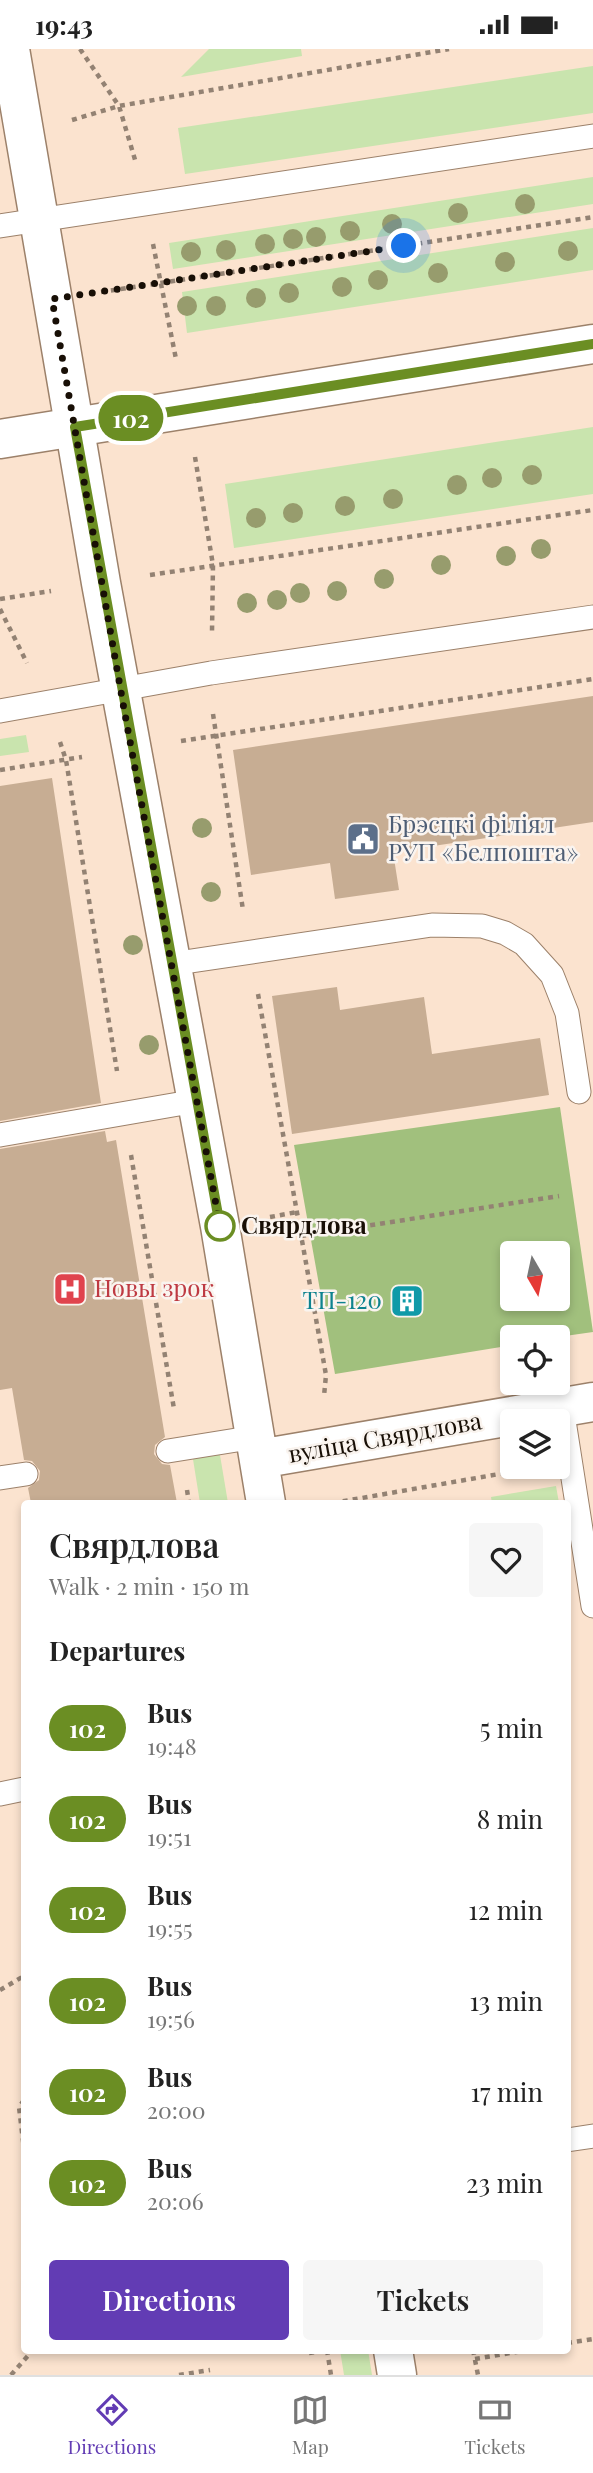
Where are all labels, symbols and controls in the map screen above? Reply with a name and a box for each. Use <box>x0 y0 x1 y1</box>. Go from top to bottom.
text: 19:43 <box>35 7 93 42</box>
your location <box>386 228 421 263</box>
line badge: 102 <box>91 395 171 441</box>
text: 102 <box>112 402 150 434</box>
place label: Брэсцкі філіял РУП «Белпошта» <box>388 807 578 867</box>
public building icon: Брэсцкі філіял РУП «Белпошта» <box>344 820 382 858</box>
place label: Свярдлова <box>241 1208 367 1240</box>
marker: Свярдлова <box>205 1211 235 1241</box>
north arrow <box>500 1241 570 1311</box>
map controls <box>500 1241 570 1479</box>
hospital icon: Новы зрок <box>51 1270 89 1308</box>
place label: Новы зрок <box>94 1271 214 1303</box>
building icon: ТП-120 <box>388 1282 426 1320</box>
place label: ТП-120 <box>303 1283 382 1315</box>
button: locate <box>500 1325 570 1395</box>
street label: вуліца Свярдлова <box>285 1403 484 1469</box>
button: layers <box>500 1409 570 1479</box>
text: Свярдлова <box>49 1522 219 1566</box>
button: heart <box>469 1523 543 1597</box>
text: Walk · 2 min · 150 m <box>49 1570 250 1601</box>
text: Departures <box>49 1633 185 1668</box>
text: Bus <box>147 1695 192 1730</box>
text: 5 min <box>480 1710 543 1745</box>
text: 102 <box>69 1712 106 1744</box>
text: 19:48 <box>147 1730 197 1761</box>
text: Bus <box>147 1786 192 1821</box>
text: 8 min <box>477 1801 543 1836</box>
text: 102 <box>69 1803 106 1835</box>
text: 19:51 <box>147 1821 191 1852</box>
text: Bus <box>147 1877 192 1912</box>
text: 12 min <box>468 1892 543 1927</box>
text: 102 <box>69 1894 106 1926</box>
text: 19:55 <box>147 1912 192 1943</box>
text: Bus <box>147 1968 192 2003</box>
text: 13 min <box>469 1983 543 2018</box>
text: 102 <box>69 1985 106 2017</box>
text: 19:56 <box>147 2003 195 2034</box>
text: Bus <box>147 2059 192 2094</box>
text: 17 min <box>470 2074 543 2109</box>
text: 102 <box>69 2076 106 2108</box>
text: 20:00 <box>147 2094 206 2125</box>
text: Bus <box>147 2150 192 2185</box>
text: 23 min <box>466 2165 543 2200</box>
text: 102 <box>69 2167 106 2199</box>
text: 20:06 <box>147 2185 204 2216</box>
button: Directions <box>49 2260 289 2340</box>
button: Tickets <box>303 2260 543 2340</box>
tab: Directions <box>67 2391 156 2459</box>
tab: Map <box>291 2391 329 2459</box>
tab: Tickets <box>464 2391 526 2459</box>

